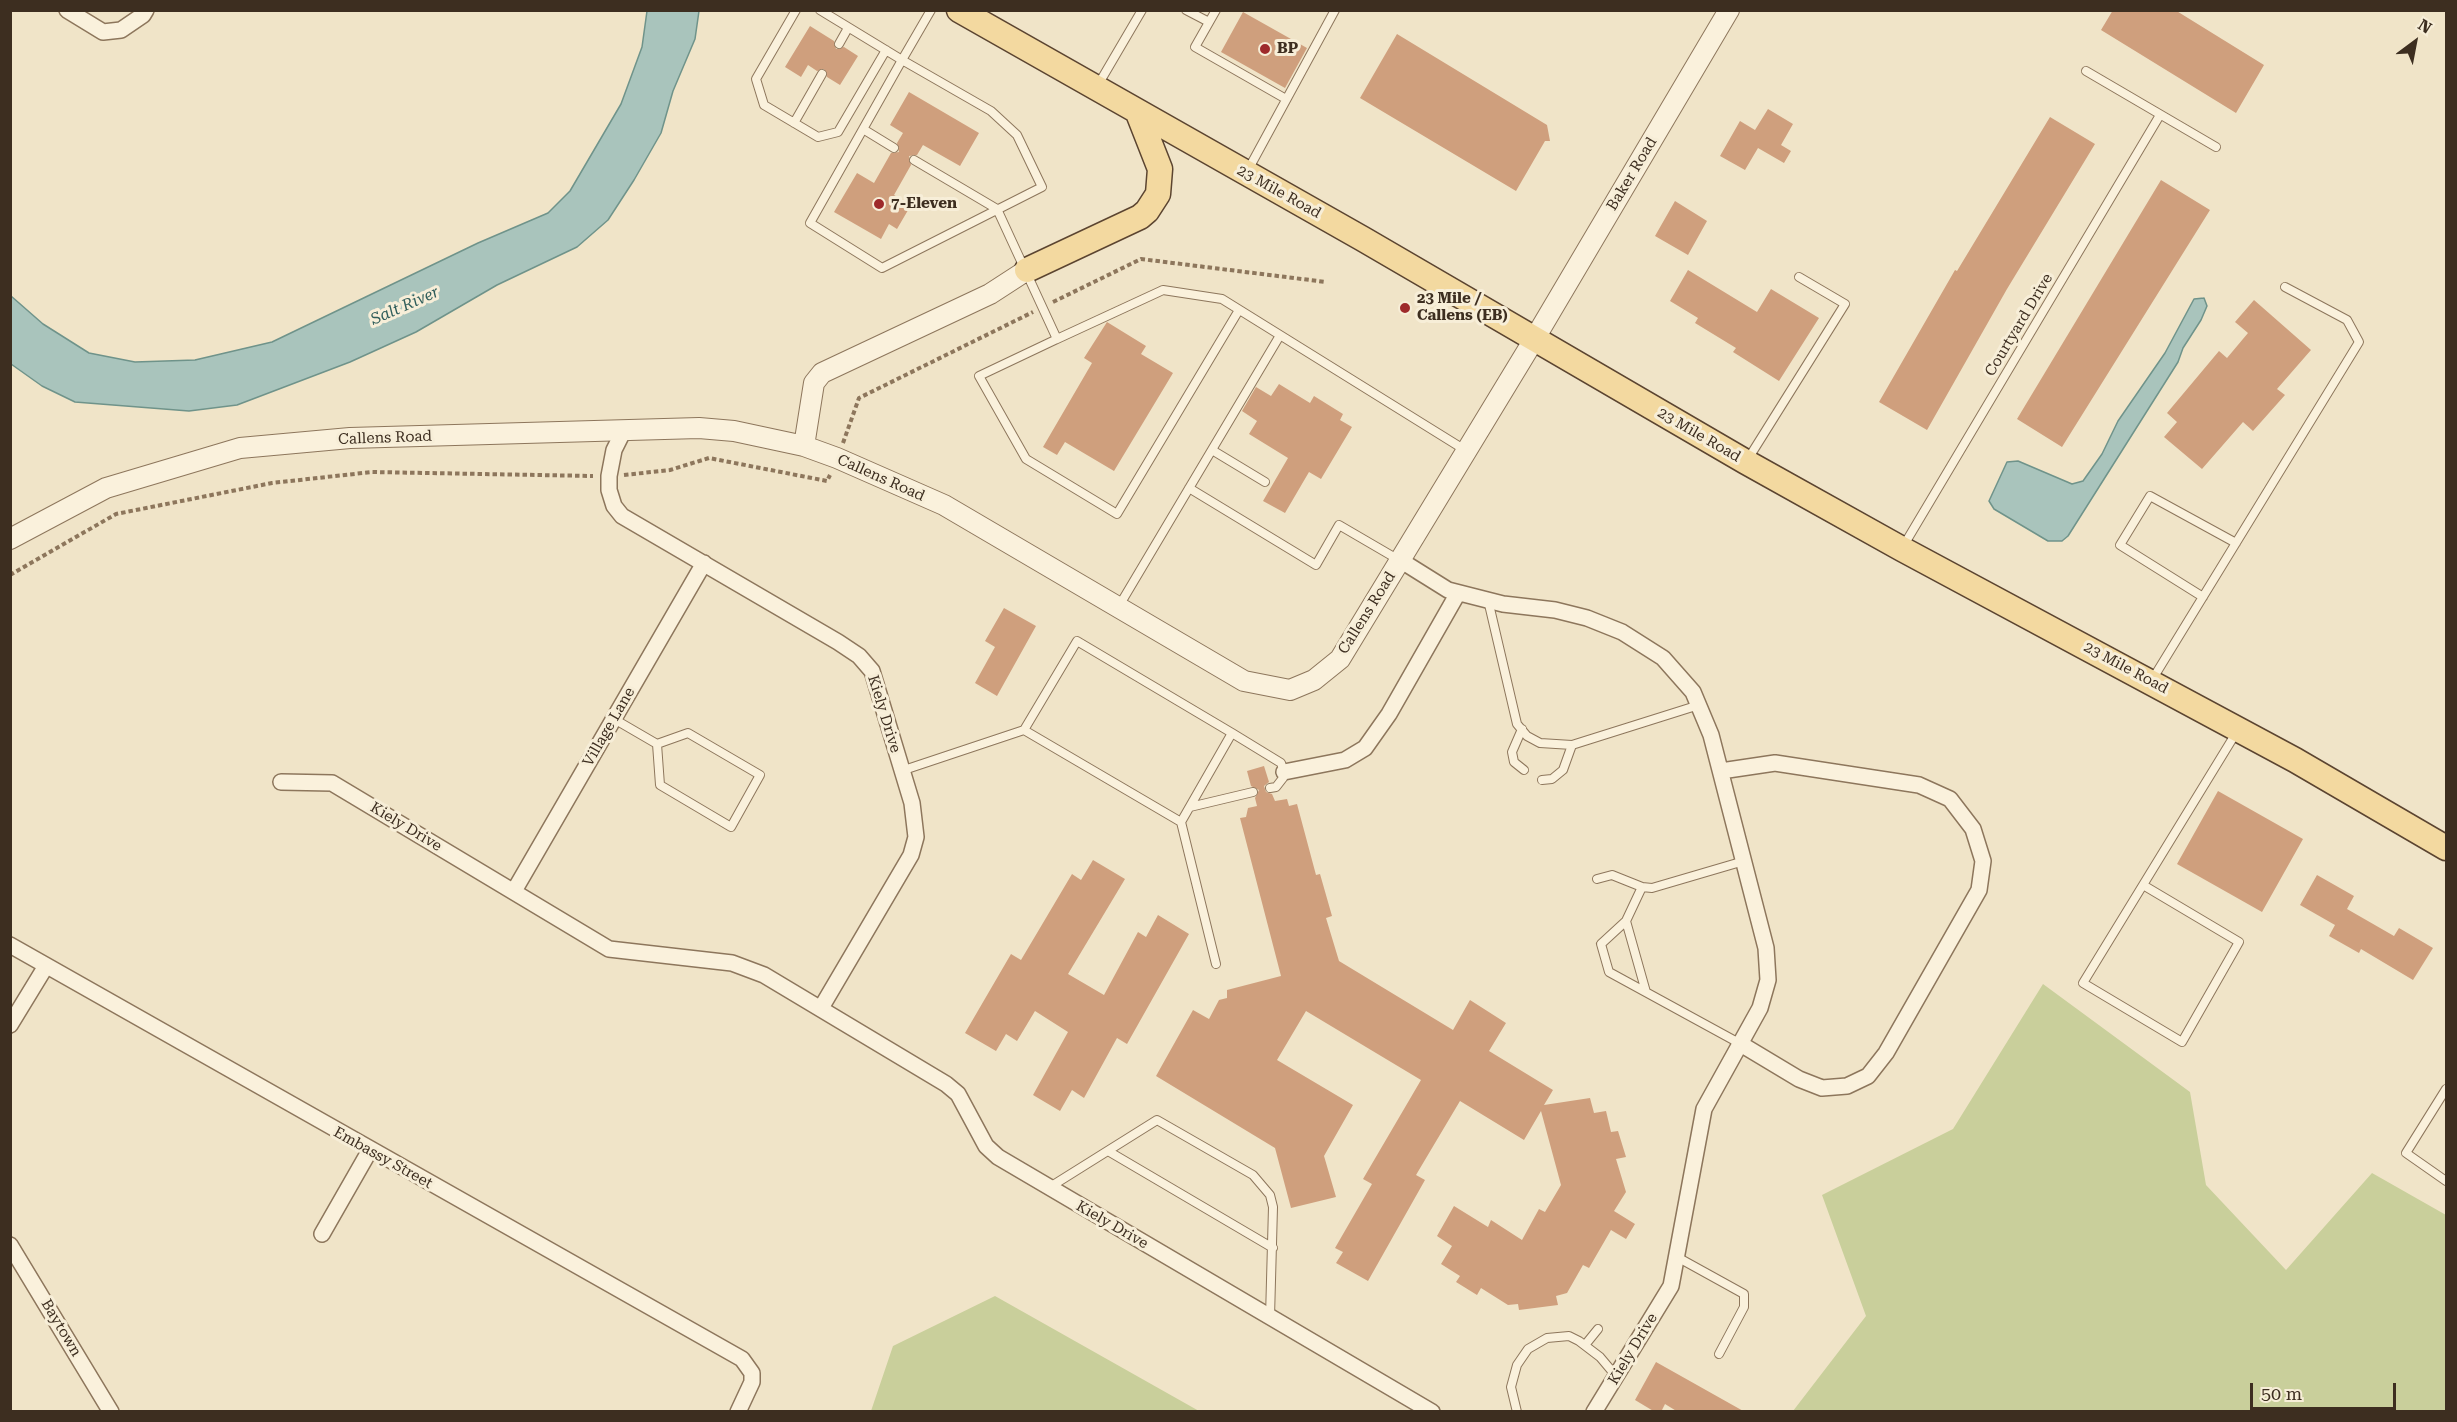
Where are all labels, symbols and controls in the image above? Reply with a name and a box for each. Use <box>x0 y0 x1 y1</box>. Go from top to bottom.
north arrow <box>2385 12 2445 72</box>
text: N <box>2415 15 2435 38</box>
place label: BP <box>1277 40 1298 58</box>
marker: BP <box>1258 42 1272 56</box>
street label: Baker Road <box>1603 134 1661 214</box>
street label: 23 Mile Road <box>1234 162 1324 222</box>
place label: 7-Eleven <box>891 195 957 213</box>
marker: 7-Eleven <box>872 197 886 211</box>
street label: Courtyard Drive <box>1981 270 2057 380</box>
water label: Salt River <box>368 282 442 330</box>
place label: 23 Mile / Callens (EB) <box>1417 290 1508 325</box>
marker: 23 Mile / Callens (EB) <box>1398 301 1412 315</box>
street label: 23 Mile Road <box>1654 404 1744 466</box>
street label: Callens Road <box>338 427 432 449</box>
street label: Callens Road <box>834 451 928 505</box>
street label: Callens Road <box>1335 568 1399 658</box>
street label: 23 Mile Road <box>2081 638 2171 698</box>
street label: Kiely Drive <box>864 673 904 755</box>
street label: Village Lane <box>579 684 639 770</box>
street label: Kiely Drive <box>367 799 445 855</box>
street label: Embassy Street <box>330 1123 436 1193</box>
street label: Kiely Drive <box>1073 1197 1151 1253</box>
street label: Baytown <box>37 1296 85 1360</box>
street label: Kiely Drive <box>1605 1310 1661 1388</box>
scale bar <box>2253 1371 2398 1409</box>
text: 50 m <box>2261 1383 2302 1404</box>

